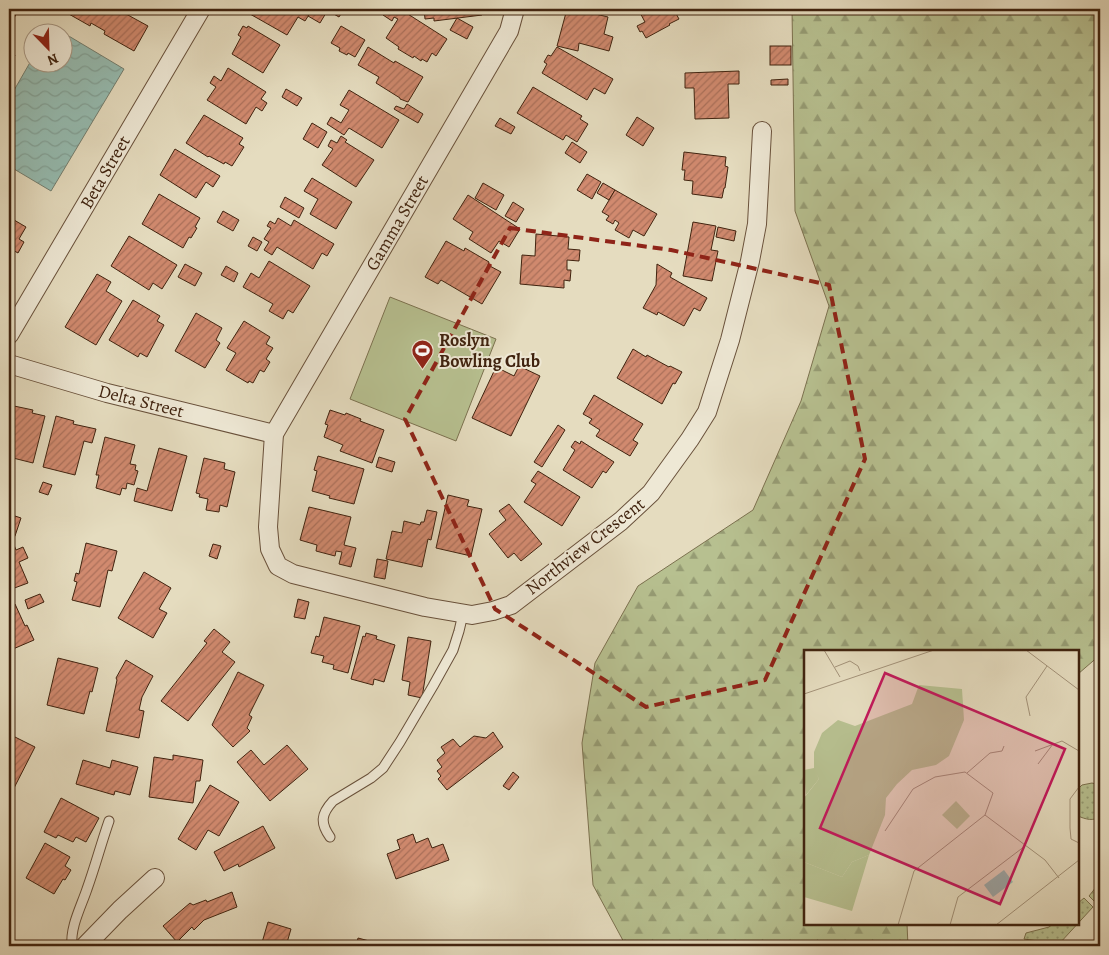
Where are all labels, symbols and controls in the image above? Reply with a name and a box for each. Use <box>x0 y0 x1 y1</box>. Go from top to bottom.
north arrow <box>22 22 72 72</box>
text: N <box>44 49 61 70</box>
street label: Beta Street <box>74 131 136 213</box>
street label: Gamma Street <box>360 171 434 275</box>
place label: Roslyn Bowling Club <box>439 328 540 373</box>
sports icon: Roslyn Bowling Club <box>411 338 435 369</box>
street label: Delta Street <box>96 379 186 423</box>
street label: Northview Crescent <box>520 492 650 600</box>
inset map <box>804 650 1079 925</box>

